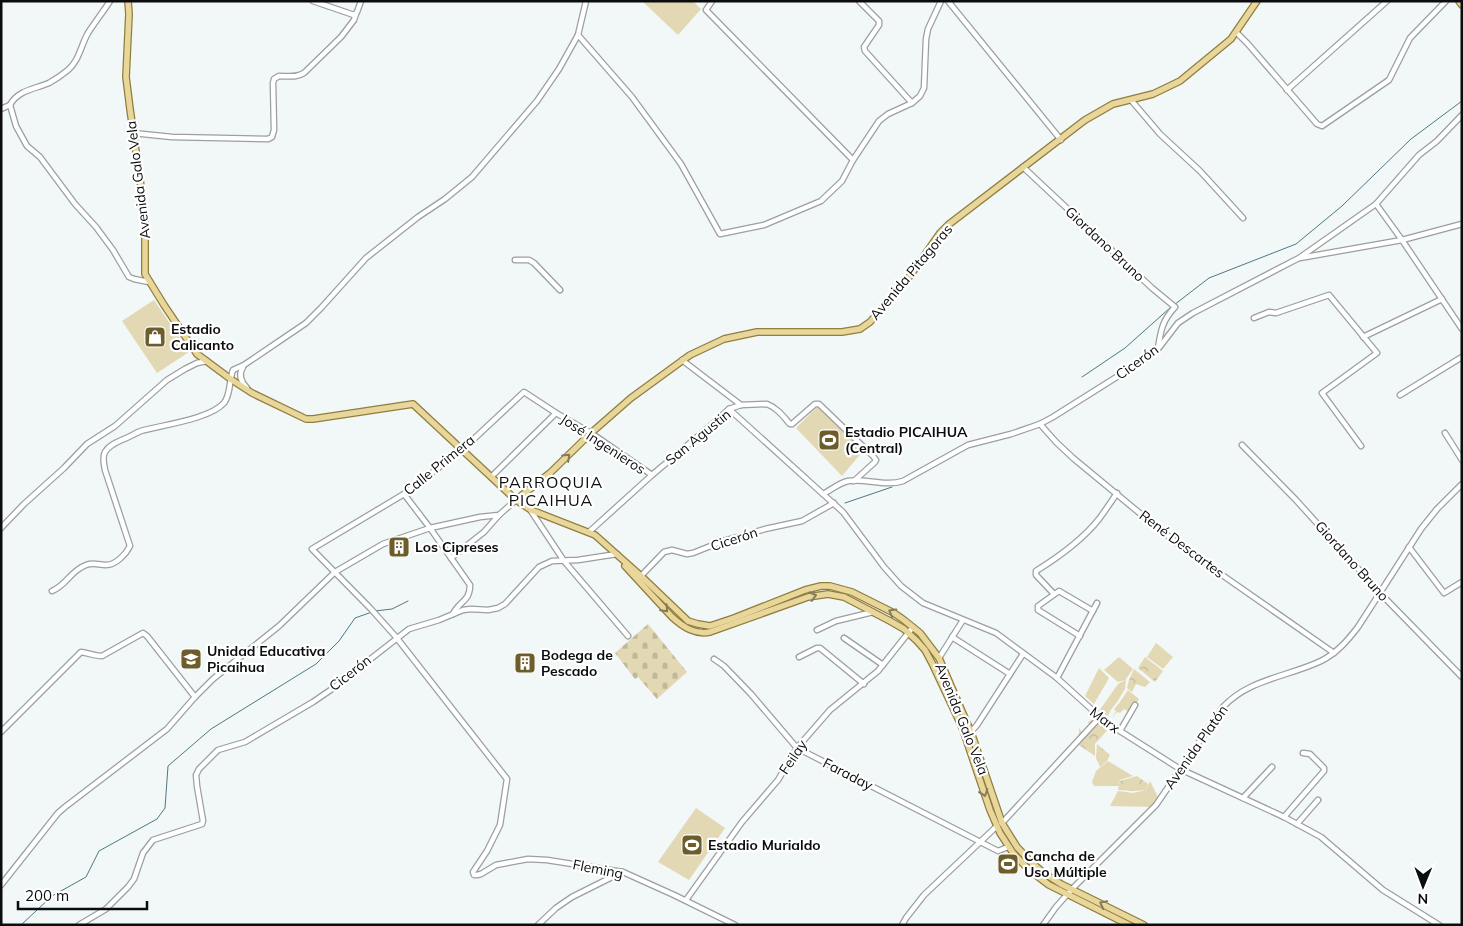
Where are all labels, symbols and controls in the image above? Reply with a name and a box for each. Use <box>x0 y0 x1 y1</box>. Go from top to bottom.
street label: Avenida Galo Vela <box>122 120 154 240</box>
street label: Giordano Bruno <box>1062 203 1148 285</box>
street label: Avenida Pitagoras <box>866 220 956 324</box>
place label: Estadio Calicanto <box>171 320 234 354</box>
shop icon: Estadio Calicanto <box>143 325 167 349</box>
street label: Cicerón <box>1112 340 1162 384</box>
street label: San Agustin <box>662 405 734 469</box>
street label: José Ingenieros <box>557 410 649 478</box>
place label: Estadio PICAIHUA (Central) <box>845 423 968 457</box>
sports icon: Estadio PICAIHUA (Central) <box>817 428 841 452</box>
street label: Calle Primera <box>400 431 478 499</box>
one-way arrow <box>561 454 570 463</box>
district label: PARROQUIA PICAIHUA <box>499 472 603 510</box>
street label: René Descartes <box>1136 506 1228 582</box>
street label: Giordano Bruno <box>1311 517 1393 605</box>
street label: Cicerón <box>708 523 760 555</box>
building icon: Los Cipreses <box>387 535 411 559</box>
place label: Los Cipreses <box>415 538 499 556</box>
one-way arrow <box>808 591 817 602</box>
one-way arrow <box>659 603 668 612</box>
one-way arrow <box>888 608 897 618</box>
place label: Unidad Educativa Picaihua <box>207 642 325 676</box>
place label: Bodega de Pescado <box>541 646 613 680</box>
school or university icon: Unidad Educativa Picaihua <box>179 647 203 671</box>
street label: Cicerón <box>325 651 375 695</box>
building icon: Bodega de Pescado <box>513 651 537 675</box>
street label: Avenida Galo Vela <box>931 661 993 777</box>
street label: Avenida Platón <box>1160 701 1232 793</box>
street label: Marx <box>1086 703 1124 737</box>
street label: Feilay <box>775 736 811 778</box>
street label: Faraday <box>820 754 876 794</box>
one-way arrow <box>978 788 988 797</box>
sports icon: Estadio Murialdo <box>680 833 704 857</box>
place label: Estadio Murialdo <box>708 836 821 854</box>
place label: Cancha de Uso Múltiple <box>1024 847 1107 881</box>
sports icon: Cancha de Uso Múltiple <box>996 852 1020 876</box>
street label: Fleming <box>571 855 625 883</box>
north arrow <box>1398 861 1448 911</box>
scale bar <box>18 878 146 910</box>
text: 200 m <box>25 886 69 905</box>
text: N <box>1417 890 1428 908</box>
one-way arrow <box>1099 900 1108 910</box>

